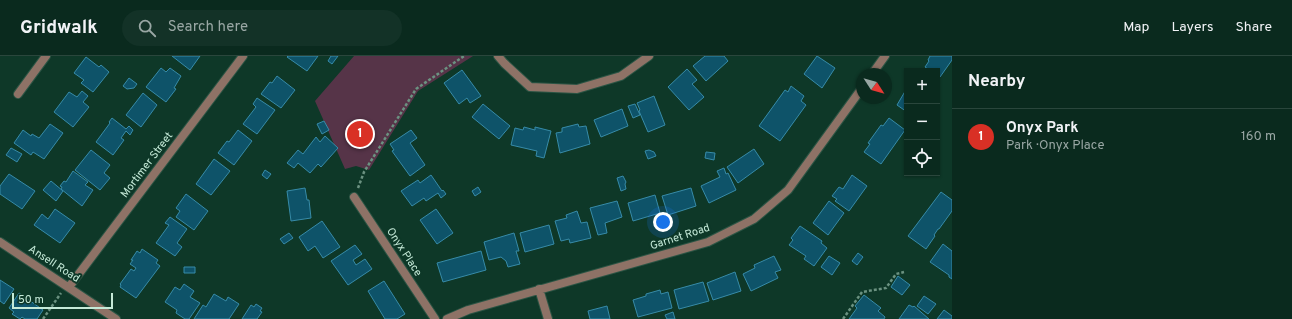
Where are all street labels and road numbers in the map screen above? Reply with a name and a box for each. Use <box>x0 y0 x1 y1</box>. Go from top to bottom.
street label: Mortimer Street <box>118 129 176 201</box>
street label: Garnet Road <box>648 221 712 253</box>
street label: Onyx Place <box>383 225 425 279</box>
street label: Ansell Road <box>26 242 82 286</box>

